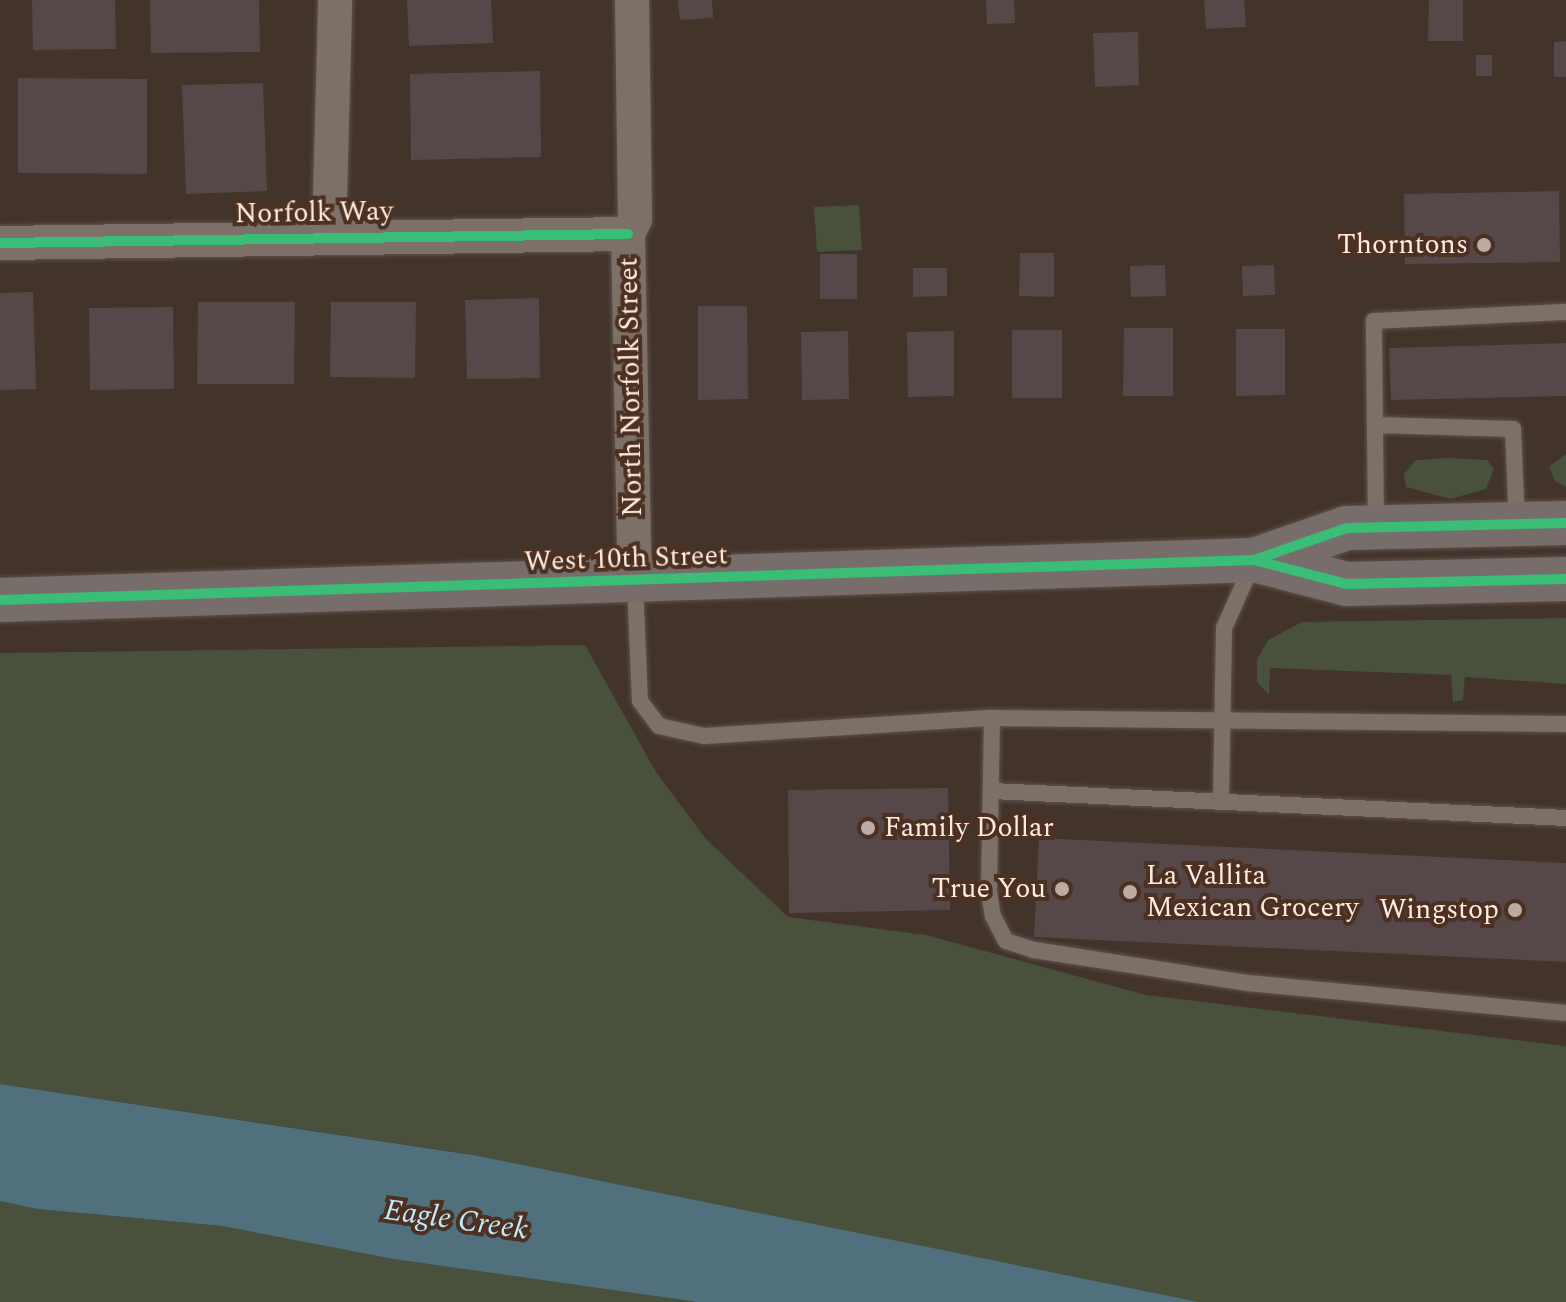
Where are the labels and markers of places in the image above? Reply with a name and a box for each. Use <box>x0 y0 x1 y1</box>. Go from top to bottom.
place label: Thorntons <box>1337 228 1468 262</box>
marker: Thorntons <box>1475 236 1493 254</box>
place label: Family Dollar <box>884 811 1054 845</box>
marker: Family Dollar <box>859 819 877 837</box>
place label: La Vallita Mexican Grocery <box>1146 859 1359 925</box>
place label: True You <box>932 872 1046 906</box>
marker: True You <box>1053 880 1071 898</box>
marker: La Vallita Mexican Grocery <box>1121 883 1139 901</box>
place label: Wingstop <box>1379 893 1499 927</box>
marker: Wingstop <box>1506 901 1524 919</box>

